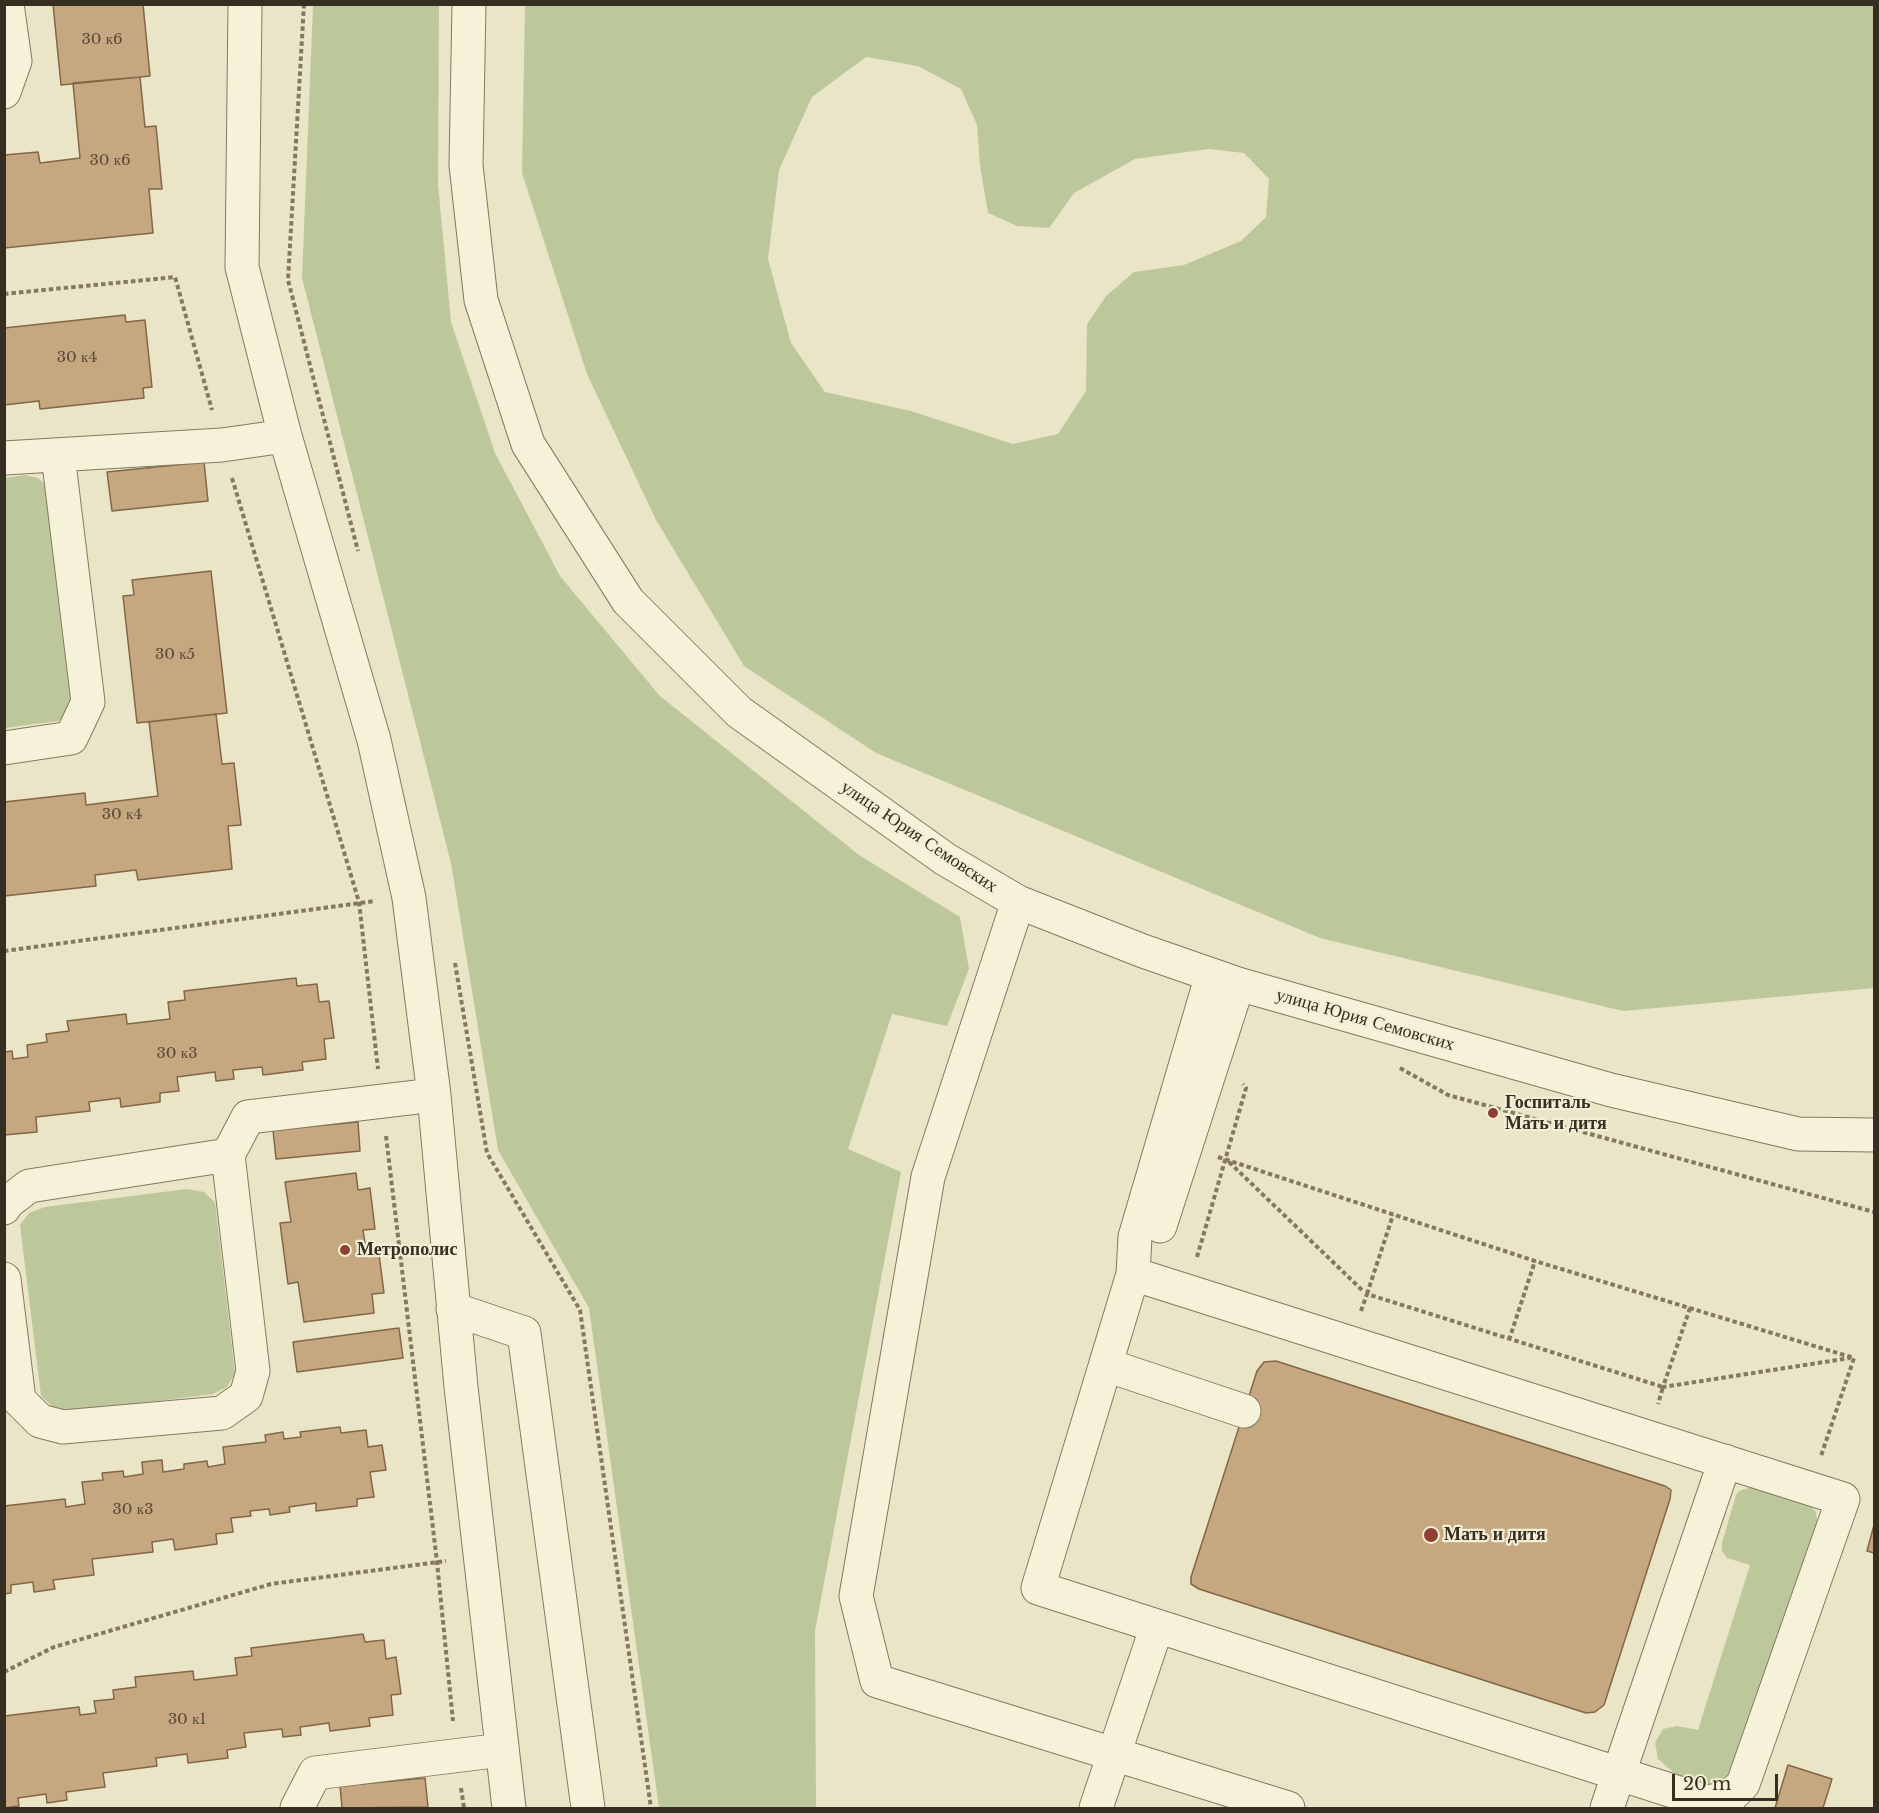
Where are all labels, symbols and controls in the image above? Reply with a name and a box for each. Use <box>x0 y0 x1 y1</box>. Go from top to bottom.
house number: 30 к6 <box>81 31 123 49</box>
house number: 30 к6 <box>89 152 131 170</box>
house number: 30 к4 <box>57 349 97 367</box>
house number: 30 к5 <box>155 646 195 664</box>
street label: улица Юрия Семовских <box>836 776 1002 898</box>
house number: 30 к4 <box>102 806 142 824</box>
street label: улица Юрия Семовских <box>1273 984 1457 1056</box>
house number: 30 к3 <box>157 1045 197 1063</box>
place label: Госпиталь Мать и дитя <box>1505 1092 1607 1134</box>
marker: Госпиталь Мать и дитя <box>1486 1106 1500 1120</box>
place label: Метрополис <box>357 1239 457 1261</box>
marker: Метрополис <box>338 1243 352 1257</box>
house number: 30 к3 <box>113 1501 153 1519</box>
place label: Мать и дитя <box>1444 1524 1546 1546</box>
marker: Мать и дитя <box>1422 1526 1440 1544</box>
house number: 30 к1 <box>168 1711 206 1729</box>
scale bar <box>1675 1762 1782 1800</box>
text: 20 m <box>1683 1773 1731 1795</box>

